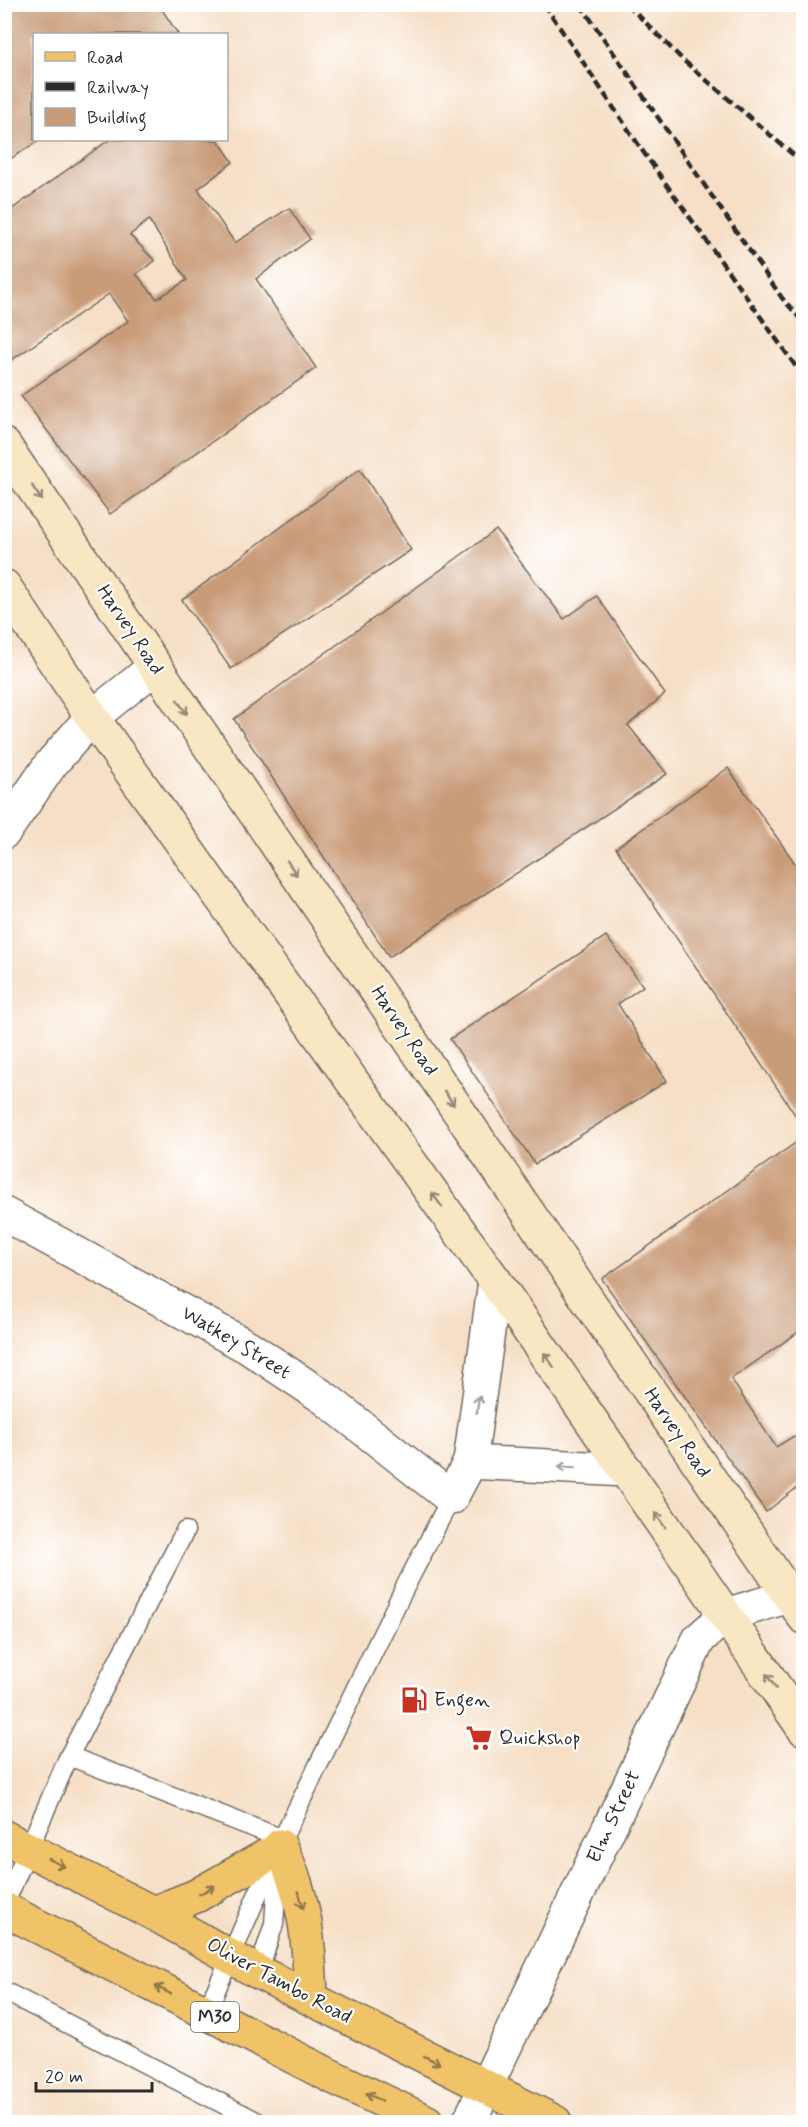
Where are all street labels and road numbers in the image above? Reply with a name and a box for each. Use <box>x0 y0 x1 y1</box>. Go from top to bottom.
street label: Harvey Road <box>90 580 170 680</box>
street label: Harvey Road <box>364 981 444 1081</box>
street label: Watkey Street <box>176 1300 296 1386</box>
street label: Harvey Road <box>637 1383 717 1483</box>
street label: Elm Street <box>581 1766 647 1868</box>
street label: Oliver Tambo Road <box>202 1931 356 2031</box>
road number: M30 <box>191 2002 239 2032</box>

